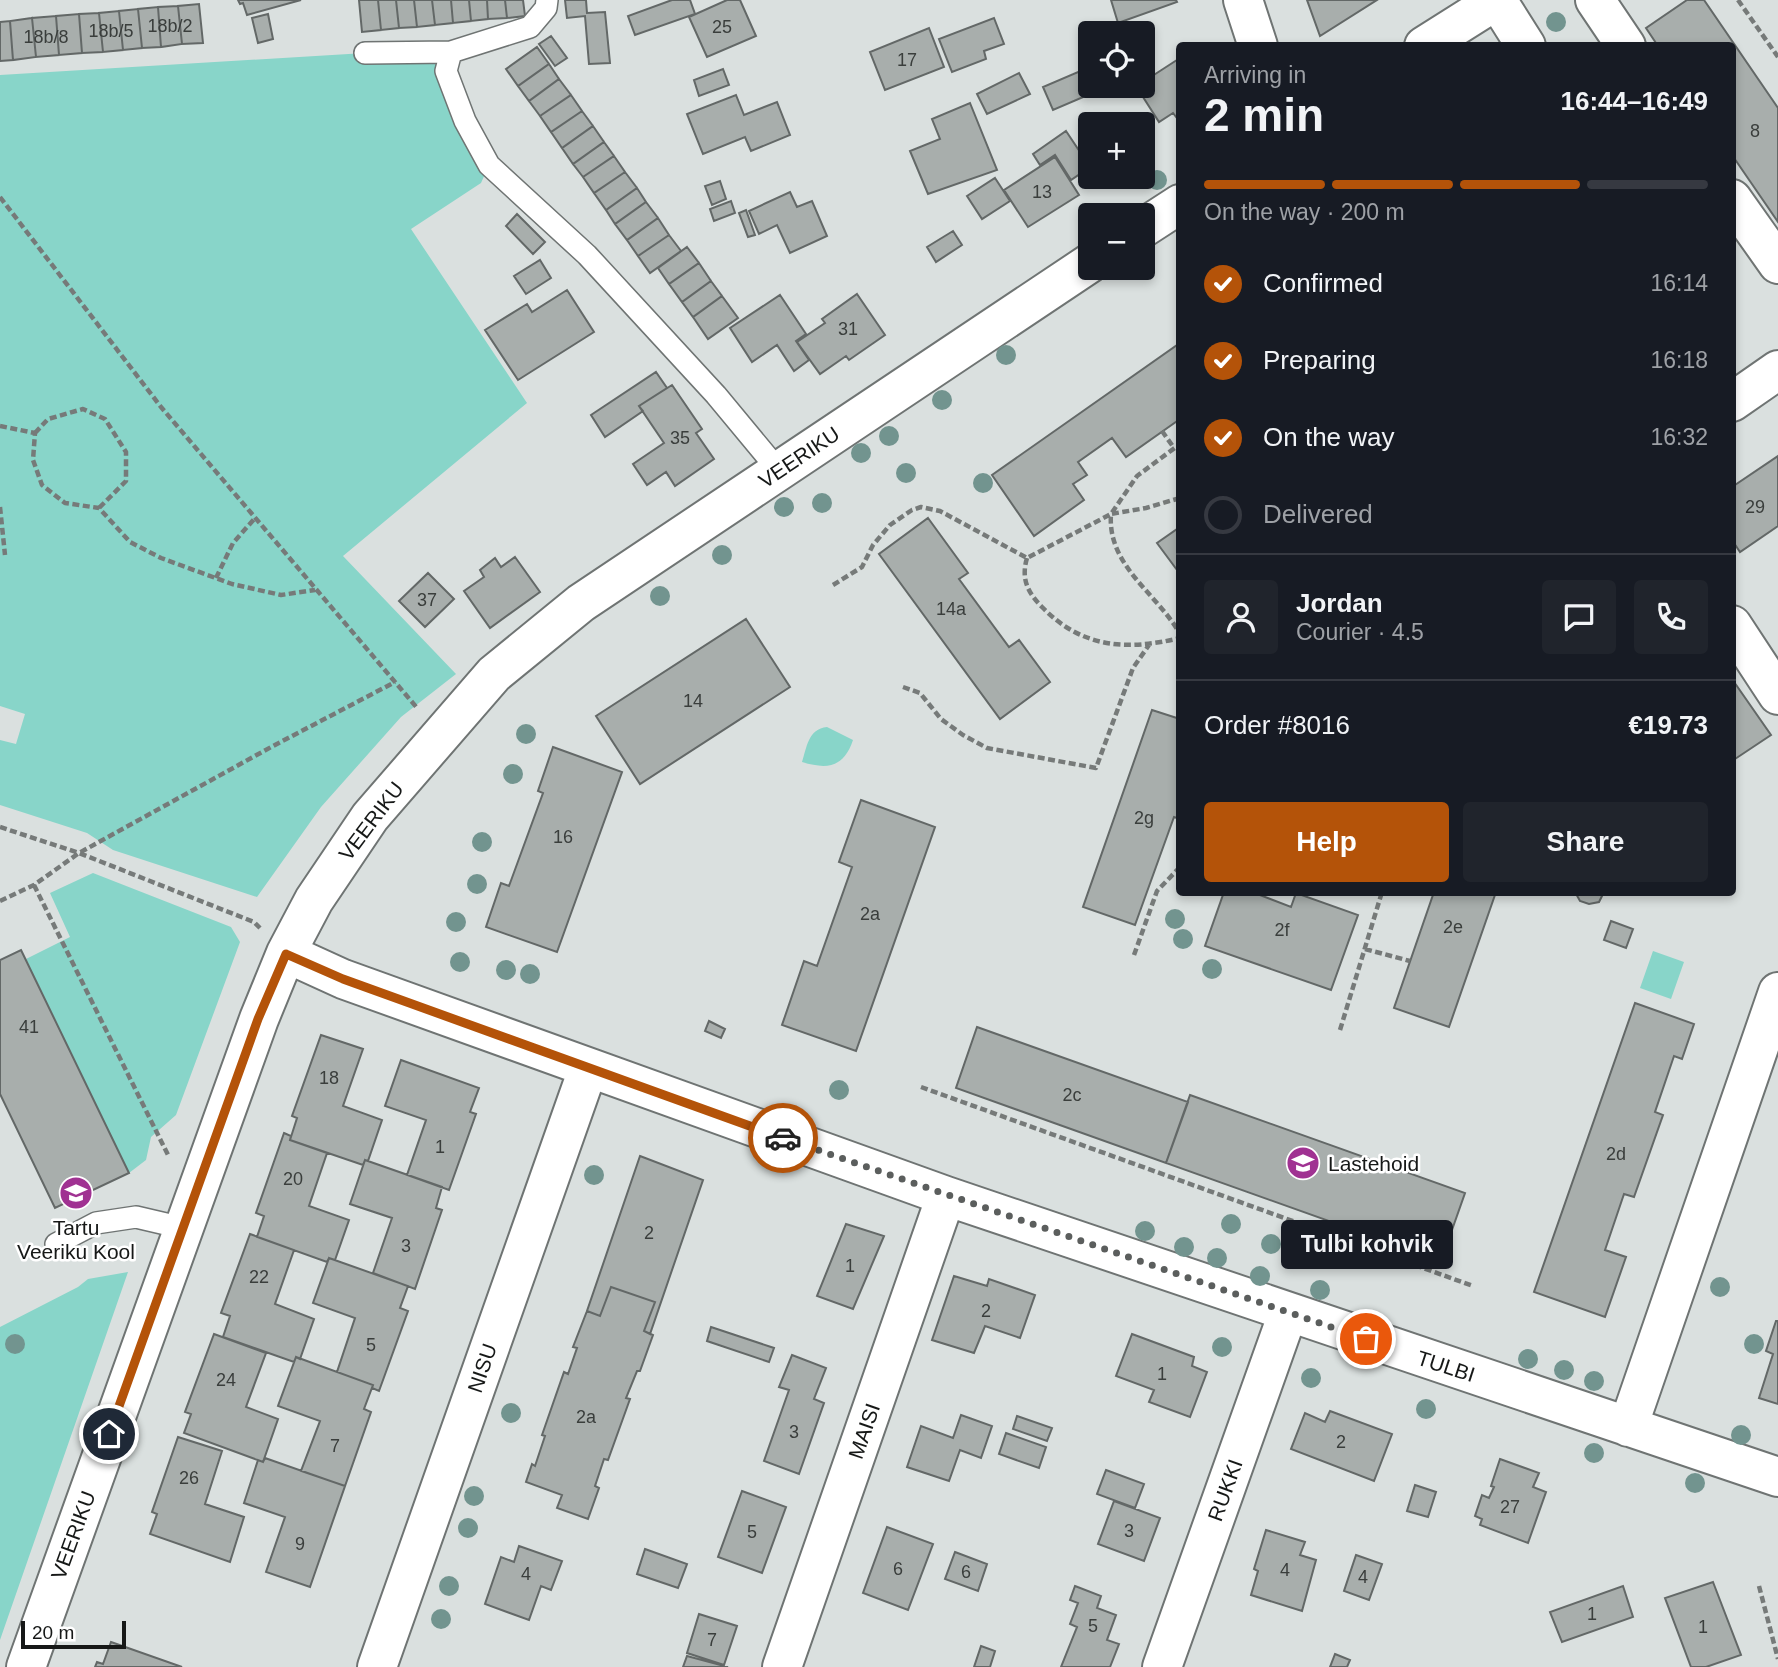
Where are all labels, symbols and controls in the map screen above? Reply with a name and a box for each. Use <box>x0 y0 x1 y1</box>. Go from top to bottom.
house number: 18b/2 <box>147 16 193 36</box>
house number: 25 <box>712 17 732 37</box>
house number: 18b/5 <box>88 21 134 41</box>
map controls <box>1078 21 1155 280</box>
button: locate <box>1078 21 1155 98</box>
house number: 18b/8 <box>23 27 69 47</box>
house number: 17 <box>897 50 917 70</box>
text: Arriving in <box>1204 62 1306 88</box>
text: 16:44–16:49 <box>1561 86 1708 116</box>
text: 2 min <box>1204 89 1324 141</box>
button: + <box>1078 112 1155 189</box>
house number: 8 <box>1750 121 1760 141</box>
house number: 13 <box>1032 182 1052 202</box>
text: On the way · 200 m <box>1204 199 1405 225</box>
button: − <box>1078 203 1155 280</box>
icon: check <box>1204 265 1242 303</box>
text: Confirmed <box>1263 268 1383 298</box>
text: 16:14 <box>1650 270 1708 296</box>
house number: 31 <box>838 319 858 339</box>
icon: check <box>1204 342 1242 380</box>
text: Preparing <box>1263 345 1376 375</box>
text: 16:18 <box>1650 347 1708 373</box>
icon: check <box>1204 419 1242 457</box>
street label: VEERIKU <box>754 422 844 492</box>
text: On the way <box>1263 422 1395 452</box>
text: 16:32 <box>1650 424 1708 450</box>
house number: 35 <box>670 428 690 448</box>
house number: 29 <box>1745 497 1765 517</box>
text: Delivered <box>1263 499 1373 529</box>
button: person <box>1204 580 1278 654</box>
button: chat <box>1542 580 1616 654</box>
button: phone <box>1634 580 1708 654</box>
text: Jordan <box>1296 588 1383 618</box>
house number: 37 <box>417 590 437 610</box>
house number: 14a <box>936 599 967 619</box>
text: Courier · 4.5 <box>1296 619 1424 645</box>
house number: 14 <box>683 691 703 711</box>
text: Order #8016 <box>1204 710 1350 740</box>
text: €19.73 <box>1628 710 1708 740</box>
street label: VEERIKU <box>334 777 408 865</box>
button: Help <box>1204 802 1449 882</box>
button: Share <box>1463 802 1708 882</box>
house number: 2g <box>1134 808 1154 828</box>
house number: 16 <box>553 827 573 847</box>
house number: 2a <box>860 904 881 924</box>
house number: 2e <box>1443 917 1463 937</box>
house number: 2f <box>1274 920 1291 940</box>
house number: 41 <box>19 1017 39 1037</box>
house number: 18 <box>319 1068 339 1088</box>
house number: 2c <box>1062 1085 1082 1105</box>
courier <box>748 1103 818 1173</box>
icon: car <box>764 1119 802 1157</box>
house number: 1 <box>435 1137 445 1157</box>
school or university icon: Lastehoid <box>1284 1144 1322 1182</box>
house number: 2d <box>1606 1144 1626 1164</box>
place label: Lastehoid <box>1328 1152 1419 1175</box>
house number: 20 <box>283 1169 303 1189</box>
school or university icon: Tartu Veeriku Kool <box>57 1174 95 1212</box>
place label: Tartu Veeriku Kool <box>17 1216 135 1263</box>
callout: Tulbi kohvik <box>1280 1220 1452 1269</box>
house number: 2 <box>644 1223 654 1243</box>
text: Tulbi kohvik <box>1301 1231 1433 1257</box>
house number: 3 <box>401 1236 411 1256</box>
house number: 1 <box>845 1256 855 1276</box>
house number: 22 <box>249 1267 269 1287</box>
house number: 2 <box>981 1301 991 1321</box>
pin <box>1336 1309 1396 1369</box>
icon: bag <box>1347 1320 1385 1358</box>
house number: 5 <box>366 1335 376 1355</box>
street label: NISU <box>463 1341 501 1395</box>
street label: TULBI <box>1414 1346 1478 1386</box>
house number: 1 <box>1157 1364 1167 1384</box>
house number: 24 <box>216 1370 236 1390</box>
street label: MAISI <box>844 1400 884 1462</box>
pin <box>79 1404 139 1464</box>
house number: 2a <box>576 1407 597 1427</box>
icon: home <box>90 1415 128 1453</box>
house number: 3 <box>789 1422 799 1442</box>
house number: 2 <box>1336 1432 1346 1452</box>
house number: 7 <box>330 1436 340 1456</box>
street label: RUKKI <box>1203 1456 1247 1524</box>
house number: 26 <box>179 1468 199 1488</box>
street label: VEERIKU <box>46 1488 100 1582</box>
house number: 27 <box>1500 1497 1520 1517</box>
house number: 3 <box>1124 1521 1134 1541</box>
house number: 5 <box>747 1522 757 1542</box>
house number: 9 <box>295 1534 305 1554</box>
house number: 6 <box>893 1559 903 1579</box>
house number: 4 <box>1280 1560 1290 1580</box>
house number: 6 <box>961 1562 971 1582</box>
house number: 4 <box>521 1564 531 1584</box>
house number: 4 <box>1358 1567 1368 1587</box>
house number: 1 <box>1587 1604 1597 1624</box>
house number: 5 <box>1088 1616 1098 1636</box>
house number: 1 <box>1698 1617 1708 1637</box>
scale bar <box>21 1618 126 1650</box>
text: 20 m <box>32 1622 74 1643</box>
house number: 7 <box>707 1630 717 1650</box>

